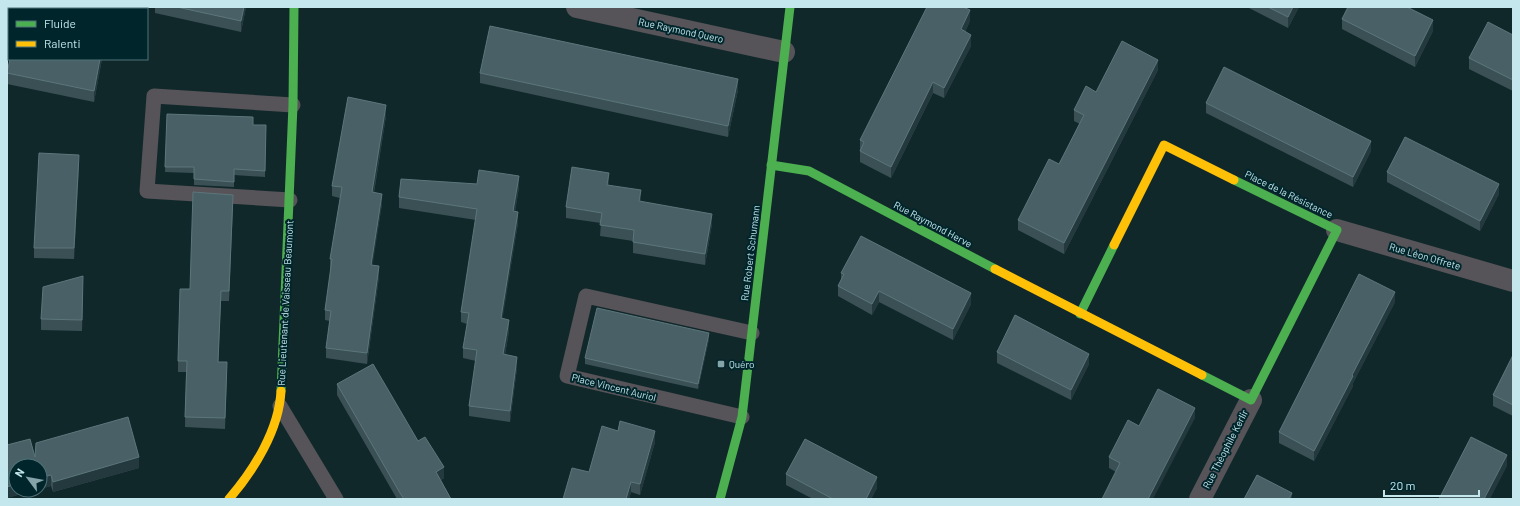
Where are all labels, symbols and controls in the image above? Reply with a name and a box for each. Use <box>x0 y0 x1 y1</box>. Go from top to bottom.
legend <box>8 8 148 60</box>
street label: Rue Raymond Quero <box>637 15 725 45</box>
text: Fluide <box>44 16 76 30</box>
text: Ralenti <box>44 36 81 50</box>
street label: Place de la Résistance <box>1243 168 1335 220</box>
street label: Rue Raymond Herve <box>892 198 974 250</box>
street label: Rue Robert Schumann <box>738 204 762 302</box>
street label: Rue Lieutenant de Vaisseau Beaumont <box>275 220 295 386</box>
street label: Rue Léon Offrete <box>1388 240 1462 272</box>
place label: Quéro <box>729 358 755 370</box>
marker: Quéro <box>716 359 726 369</box>
street label: Place Vincent Auriol <box>571 371 657 403</box>
street label: Rue Théophile Kerlir <box>1200 407 1250 491</box>
north arrow <box>8 458 48 498</box>
text: N <box>12 466 27 479</box>
scale bar <box>1384 472 1479 498</box>
text: 20 m <box>1390 478 1416 492</box>

